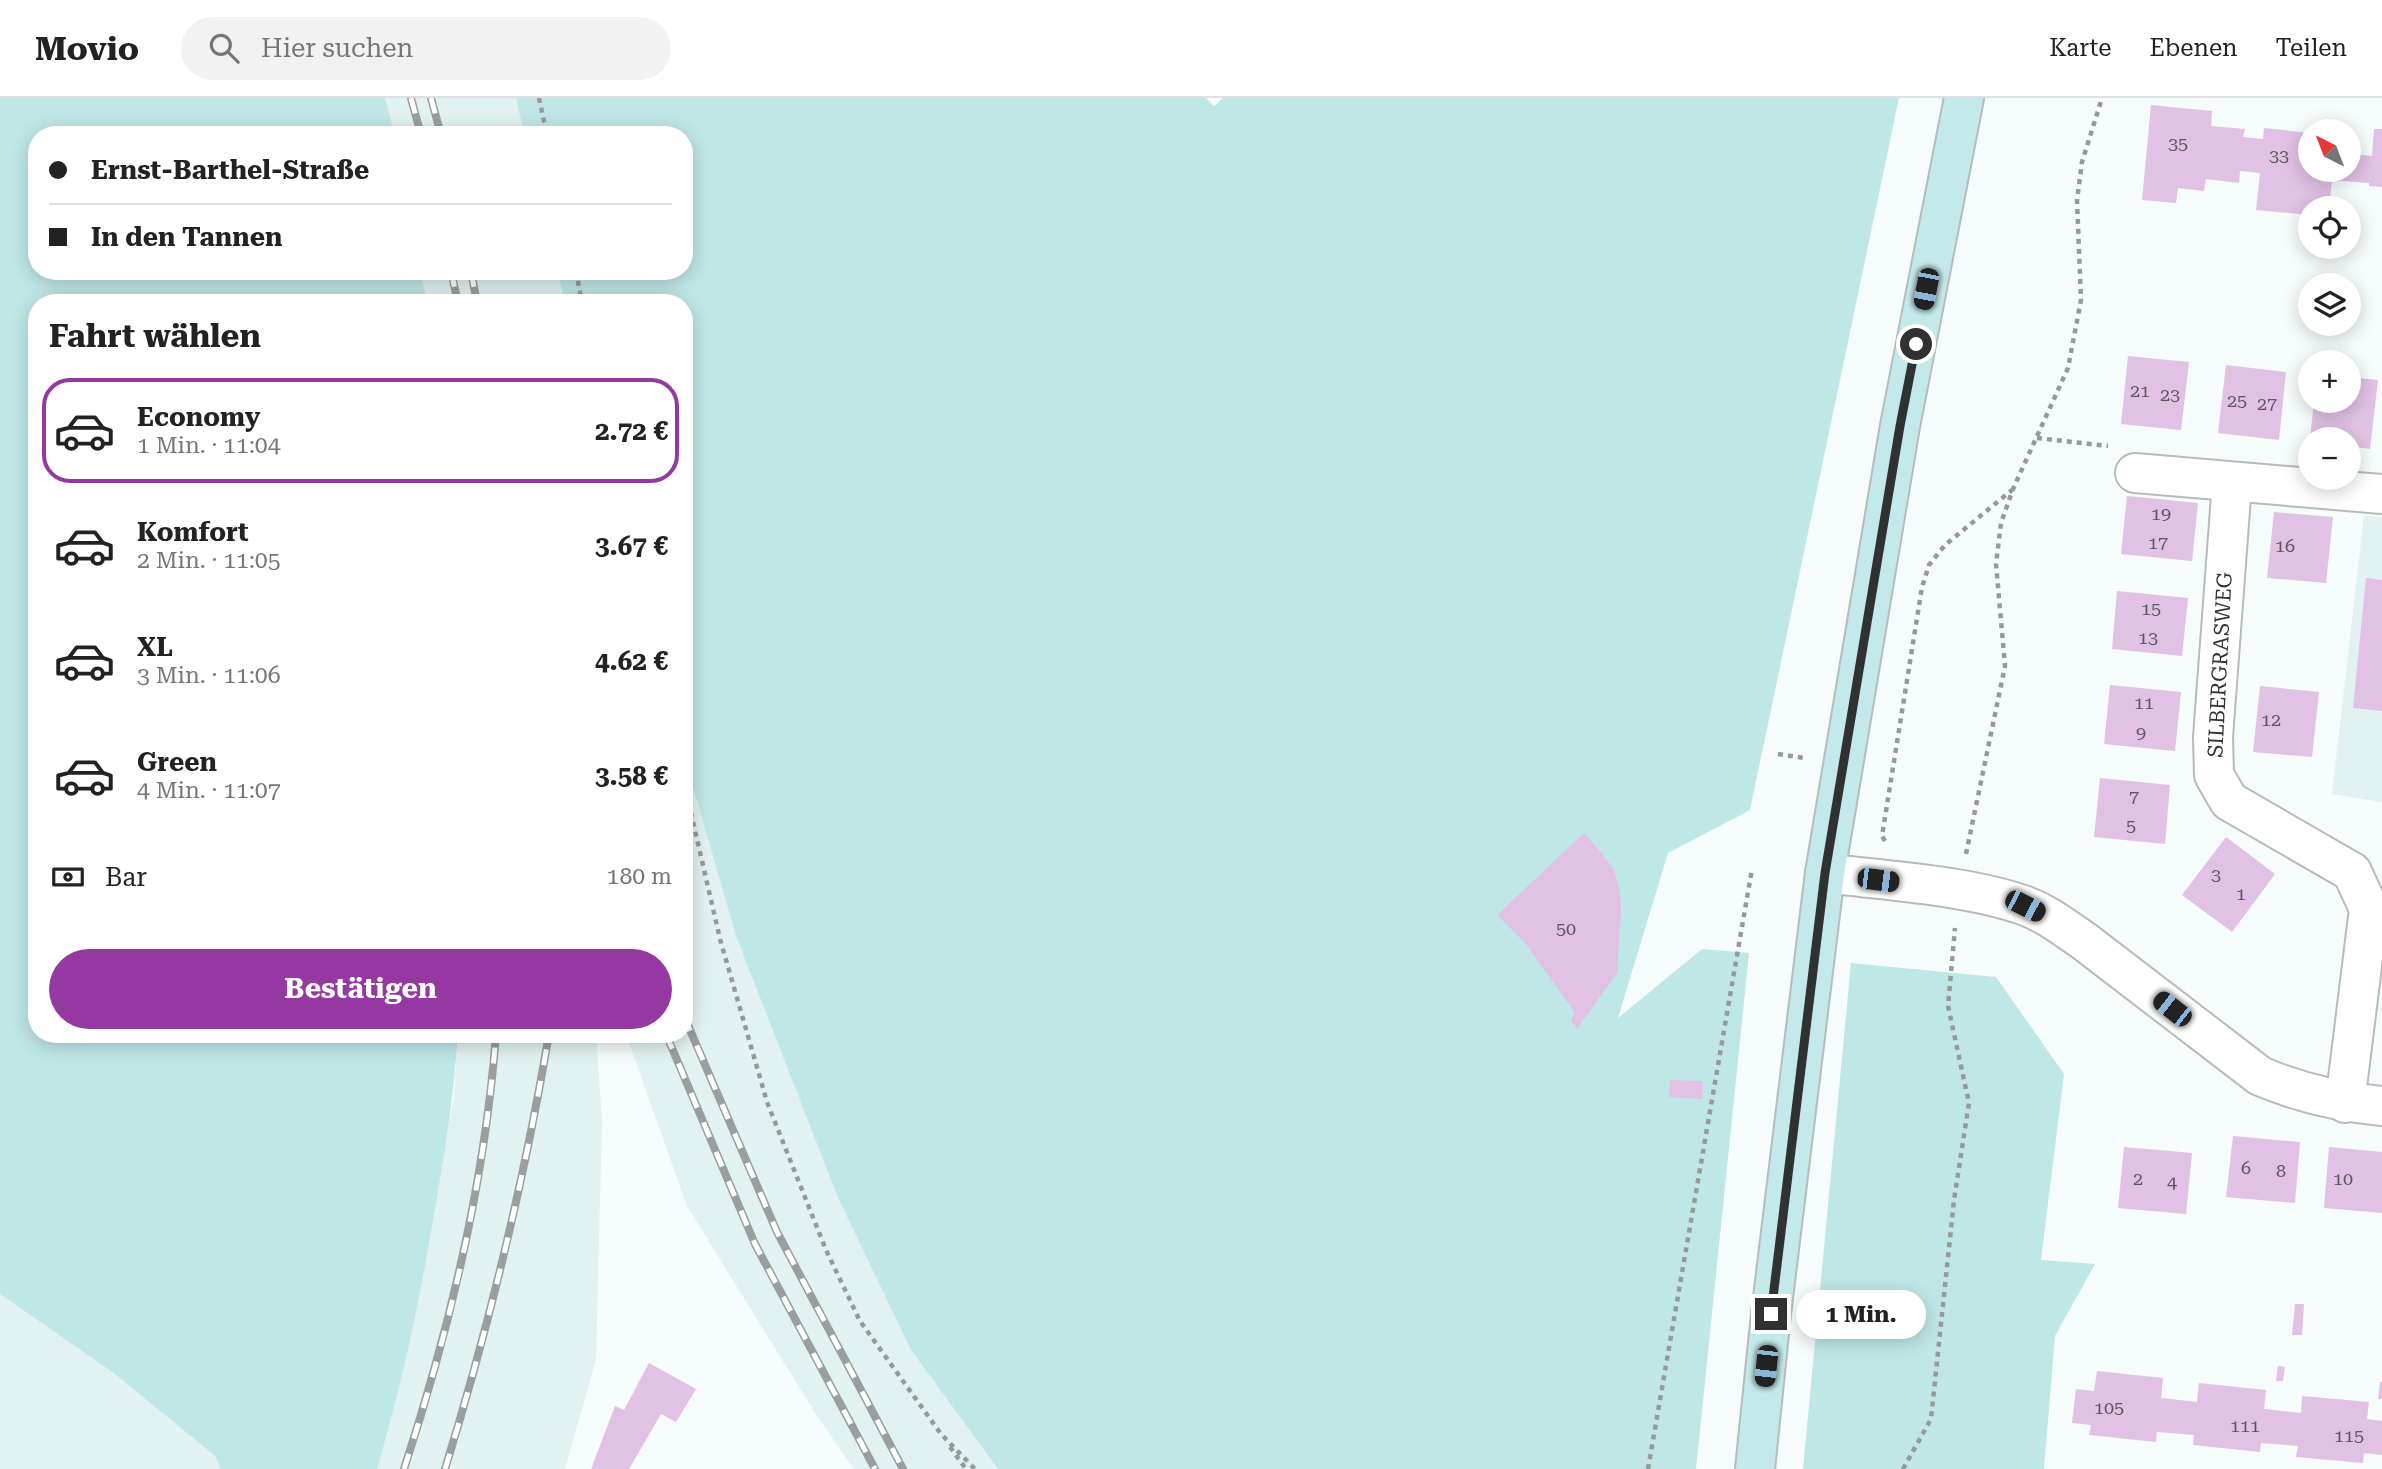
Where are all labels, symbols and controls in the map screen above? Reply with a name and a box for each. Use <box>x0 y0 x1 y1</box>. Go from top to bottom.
search box <box>181 17 671 80</box>
text: Movio <box>35 29 139 68</box>
icon: search <box>205 29 243 67</box>
text: Hier suchen <box>261 33 413 63</box>
text: Karte <box>2049 34 2111 62</box>
text: Ebenen <box>2149 34 2238 62</box>
text: Teilen <box>2276 34 2347 62</box>
north arrow <box>2298 119 2361 182</box>
map controls <box>2298 119 2361 490</box>
house number: 35 <box>2168 133 2188 154</box>
house number: 33 <box>2269 145 2289 166</box>
text: Ernst-Barthel-Straße <box>91 155 369 185</box>
button: locate <box>2298 196 2361 259</box>
text: In den Tannen <box>91 222 282 252</box>
car <box>1912 266 1941 312</box>
button: layers <box>2298 273 2361 336</box>
text: Fahrt wählen <box>49 317 261 355</box>
route start <box>1900 328 1932 360</box>
button: + <box>2298 350 2361 413</box>
house number: 21 <box>2130 380 2150 401</box>
house number: 23 <box>2160 384 2180 405</box>
house number: 25 <box>2227 390 2247 411</box>
house number: 27 <box>2257 393 2277 414</box>
icon: car <box>53 399 116 462</box>
text: Economy <box>137 402 260 432</box>
text: 2.72 € <box>595 416 668 446</box>
button: − <box>2298 427 2361 490</box>
text: 1 Min. · 11:04 <box>137 432 281 459</box>
house number: 19 <box>2151 503 2171 524</box>
icon: car <box>53 514 116 577</box>
text: Komfort <box>137 517 249 547</box>
text: 3.67 € <box>595 531 668 561</box>
house number: 17 <box>2148 532 2168 553</box>
house number: 16 <box>2275 535 2295 556</box>
text: 2 Min. · 11:05 <box>137 547 281 574</box>
street label: SILBERGRASWEG <box>2203 572 2237 758</box>
house number: 15 <box>2141 598 2161 619</box>
house number: 13 <box>2138 627 2158 648</box>
icon: car <box>53 629 116 692</box>
text: XL <box>137 632 173 662</box>
text: 4.62 € <box>595 646 668 676</box>
text: 3 Min. · 11:06 <box>137 662 281 689</box>
house number: 11 <box>2134 692 2154 713</box>
house number: 12 <box>2261 709 2281 730</box>
house number: 9 <box>2136 722 2146 743</box>
icon: car <box>53 744 116 807</box>
text: Green <box>137 747 217 777</box>
text: 3.58 € <box>595 761 668 791</box>
text: 4 Min. · 11:07 <box>137 777 281 804</box>
house number: 7 <box>2129 786 2139 807</box>
house number: 5 <box>2126 815 2136 836</box>
icon: cash <box>49 858 87 896</box>
text: Bar <box>105 862 147 892</box>
text: 180 m <box>607 863 672 890</box>
house number: 3 <box>2211 864 2221 885</box>
car <box>1856 867 1901 893</box>
house number: 1 <box>2236 883 2246 904</box>
car <box>2002 887 2049 925</box>
house number: 50 <box>1556 918 1576 939</box>
button: Bestätigen <box>49 949 672 1029</box>
car <box>2149 988 2196 1030</box>
house number: 6 <box>2241 1157 2251 1178</box>
house number: 8 <box>2276 1160 2286 1181</box>
house number: 2 <box>2133 1168 2143 1189</box>
house number: 10 <box>2333 1168 2353 1189</box>
house number: 4 <box>2167 1171 2177 1192</box>
callout: 1 Min. <box>1796 1290 1925 1338</box>
route end <box>1755 1298 1787 1330</box>
text: 1 Min. <box>1825 1301 1897 1328</box>
car <box>1754 1344 1779 1388</box>
house number: 105 <box>2094 1397 2124 1418</box>
house number: 111 <box>2230 1415 2260 1436</box>
house number: 115 <box>2334 1425 2364 1446</box>

